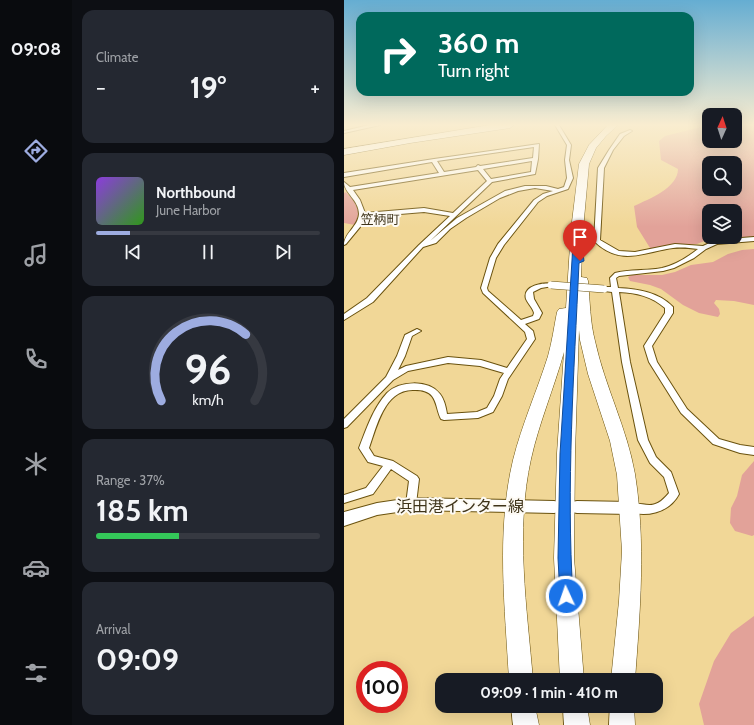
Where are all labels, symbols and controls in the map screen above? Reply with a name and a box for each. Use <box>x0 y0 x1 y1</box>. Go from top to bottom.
text: 360 m <box>438 26 519 60</box>
icon: right <box>372 28 424 80</box>
text: 09:08 <box>11 38 61 60</box>
text: Climate <box>96 49 138 65</box>
text: Turn right <box>438 60 509 82</box>
text: 19° <box>190 69 226 106</box>
text: − <box>96 74 106 101</box>
text: + <box>310 74 320 101</box>
north arrow <box>702 108 742 148</box>
map controls <box>702 108 742 244</box>
icon: directions <box>22 137 50 165</box>
button: search <box>702 156 742 196</box>
text: Northbound <box>156 184 236 202</box>
text: June Harbor <box>156 202 221 218</box>
button: layers <box>702 204 742 244</box>
district label: 笠柄町 <box>360 211 400 227</box>
pin <box>563 220 597 261</box>
icon: arrive <box>569 226 591 248</box>
icon: music <box>22 241 50 269</box>
icon: previous <box>122 241 144 263</box>
icon: pause <box>197 241 219 263</box>
icon: next <box>272 241 294 263</box>
text: 96 <box>185 343 231 393</box>
icon: phone <box>22 345 50 373</box>
text: km/h <box>192 390 224 408</box>
icon: climate <box>22 450 50 478</box>
text: Range · 37% <box>96 472 165 488</box>
text: 185 km <box>96 492 189 529</box>
street label: 浜田港インター線 <box>396 497 524 516</box>
icon: car <box>22 554 50 582</box>
position arrow <box>545 575 587 617</box>
text: Arrival <box>96 621 131 637</box>
text: 09:09 <box>96 641 179 678</box>
icon: filters <box>22 659 50 687</box>
speed limit sign: 100 <box>356 661 408 713</box>
text: 09:09 · 1 min · 410 m <box>480 684 618 702</box>

